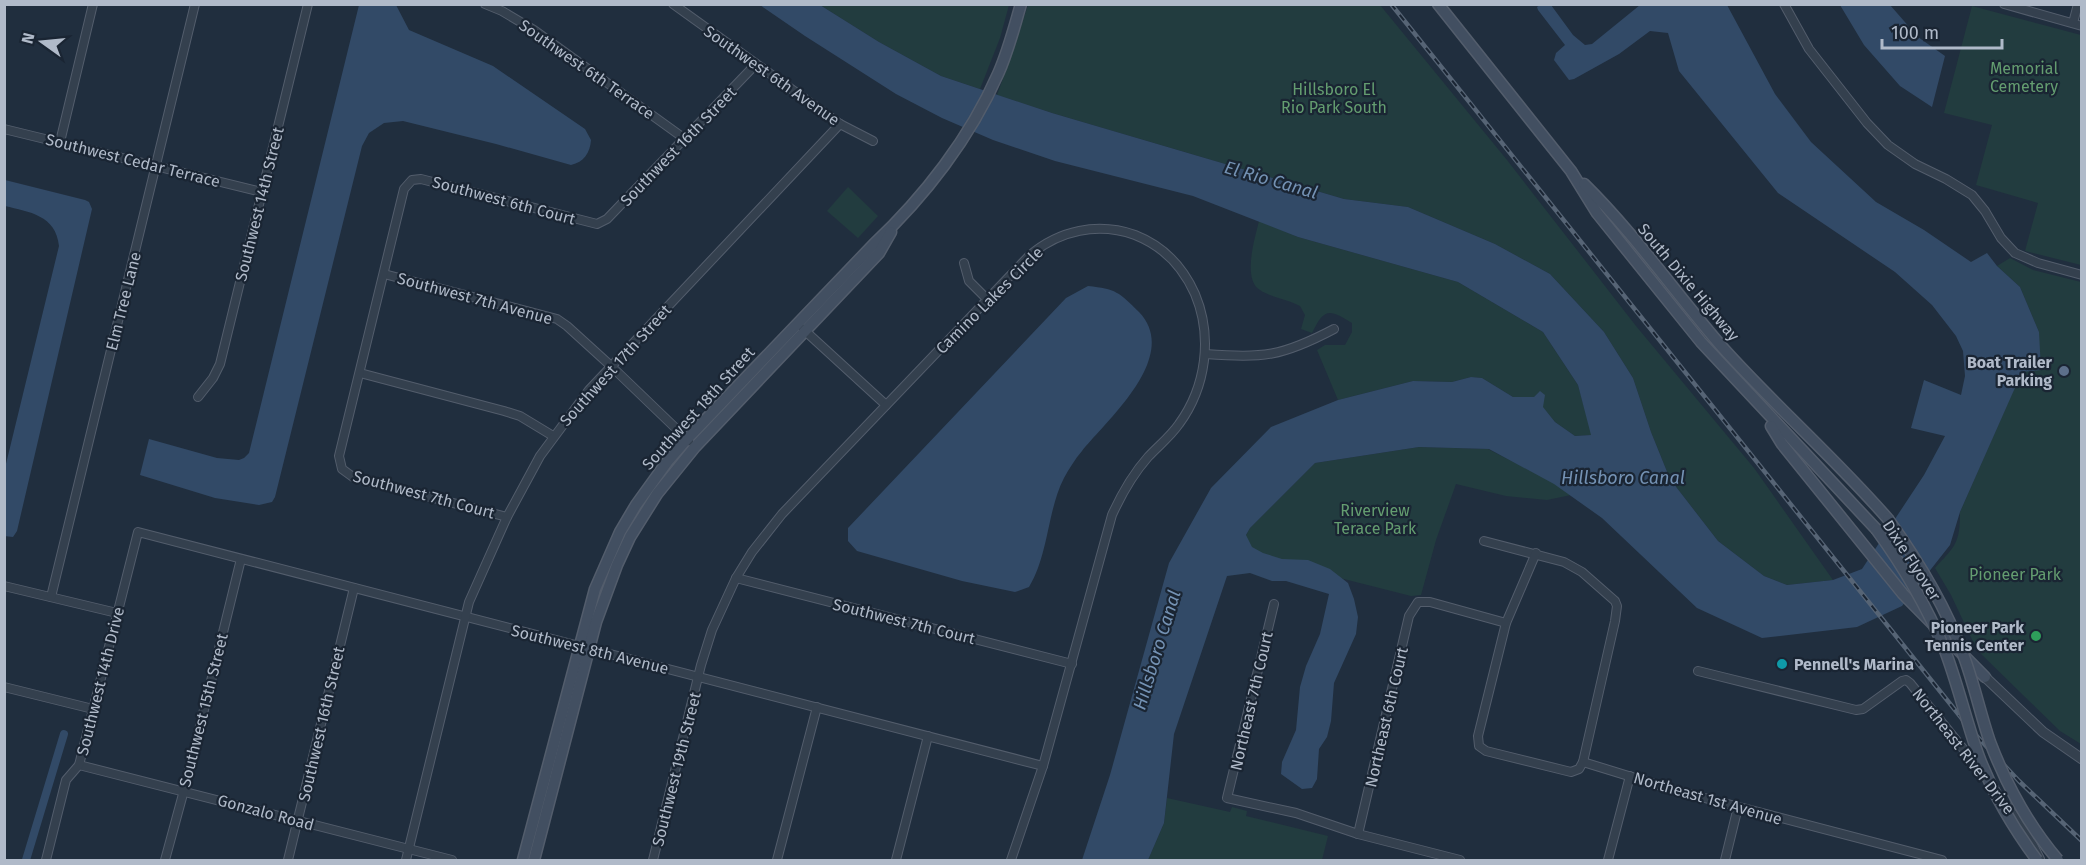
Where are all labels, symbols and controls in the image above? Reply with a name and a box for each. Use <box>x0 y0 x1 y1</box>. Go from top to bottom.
north arrow <box>12 12 72 72</box>
scale bar <box>1882 12 2002 50</box>
street label: Southwest 6th Terrace <box>515 16 658 123</box>
street label: Southwest 6th Avenue <box>700 21 843 129</box>
text: 100 m <box>1891 22 1939 44</box>
text: N <box>17 31 39 46</box>
park label: Memorial Cemetery <box>1990 59 2058 96</box>
park label: Hillsboro El Rio Park South <box>1281 80 1387 117</box>
street label: Southwest 16th Street <box>616 83 740 210</box>
street label: Southwest 14th Street <box>231 125 288 283</box>
street label: Southwest Cedar Terrace <box>44 130 222 191</box>
water label: El Rio Canal <box>1222 156 1320 204</box>
street label: Southwest 6th Court <box>430 172 578 229</box>
street label: South Dixie Highway <box>1634 220 1743 345</box>
street label: Camino Lakes Circle <box>932 243 1047 358</box>
street label: Elm Tree Lane <box>102 250 145 352</box>
street label: Southwest 7th Avenue <box>395 269 555 328</box>
street label: Southwest 17th Street <box>556 300 675 430</box>
street label: Southwest 18th Street <box>638 343 759 474</box>
place label: Boat Trailer Parking <box>1967 353 2053 390</box>
marker: Boat Trailer Parking <box>2057 364 2071 378</box>
street label: Southwest 7th Court <box>351 466 497 523</box>
water label: Hillsboro Canal <box>1561 467 1685 489</box>
park label: Riverview Terace Park <box>1334 501 1417 538</box>
street label: Dixie Flyover <box>1879 516 1945 605</box>
park label: Pioneer Park <box>1969 565 2062 584</box>
water label: Hillsboro Canal <box>1128 588 1186 712</box>
street label: Southwest 7th Court <box>831 595 977 648</box>
street label: Southwest 14th Drive <box>73 605 128 757</box>
place label: Pioneer Park Tennis Center <box>1925 618 2025 655</box>
street label: Southwest 8th Avenue <box>509 621 671 678</box>
marker: Pioneer Park Tennis Center <box>2029 629 2043 643</box>
street label: Northeast 7th Court <box>1226 630 1277 772</box>
street label: Southwest 15th Street <box>175 631 232 789</box>
street label: Southwest 16th Street <box>294 645 349 803</box>
street label: Northeast 6th Court <box>1361 645 1412 789</box>
place label: Pennell's Marina <box>1794 655 1914 674</box>
marker: Pennell's Marina <box>1775 657 1789 671</box>
street label: Northeast River Drive <box>1908 684 2019 818</box>
street label: Southwest 19th Street <box>648 690 705 848</box>
street label: Northeast 1st Avenue <box>1631 768 1784 829</box>
street label: Gonzalo Road <box>216 790 316 834</box>

